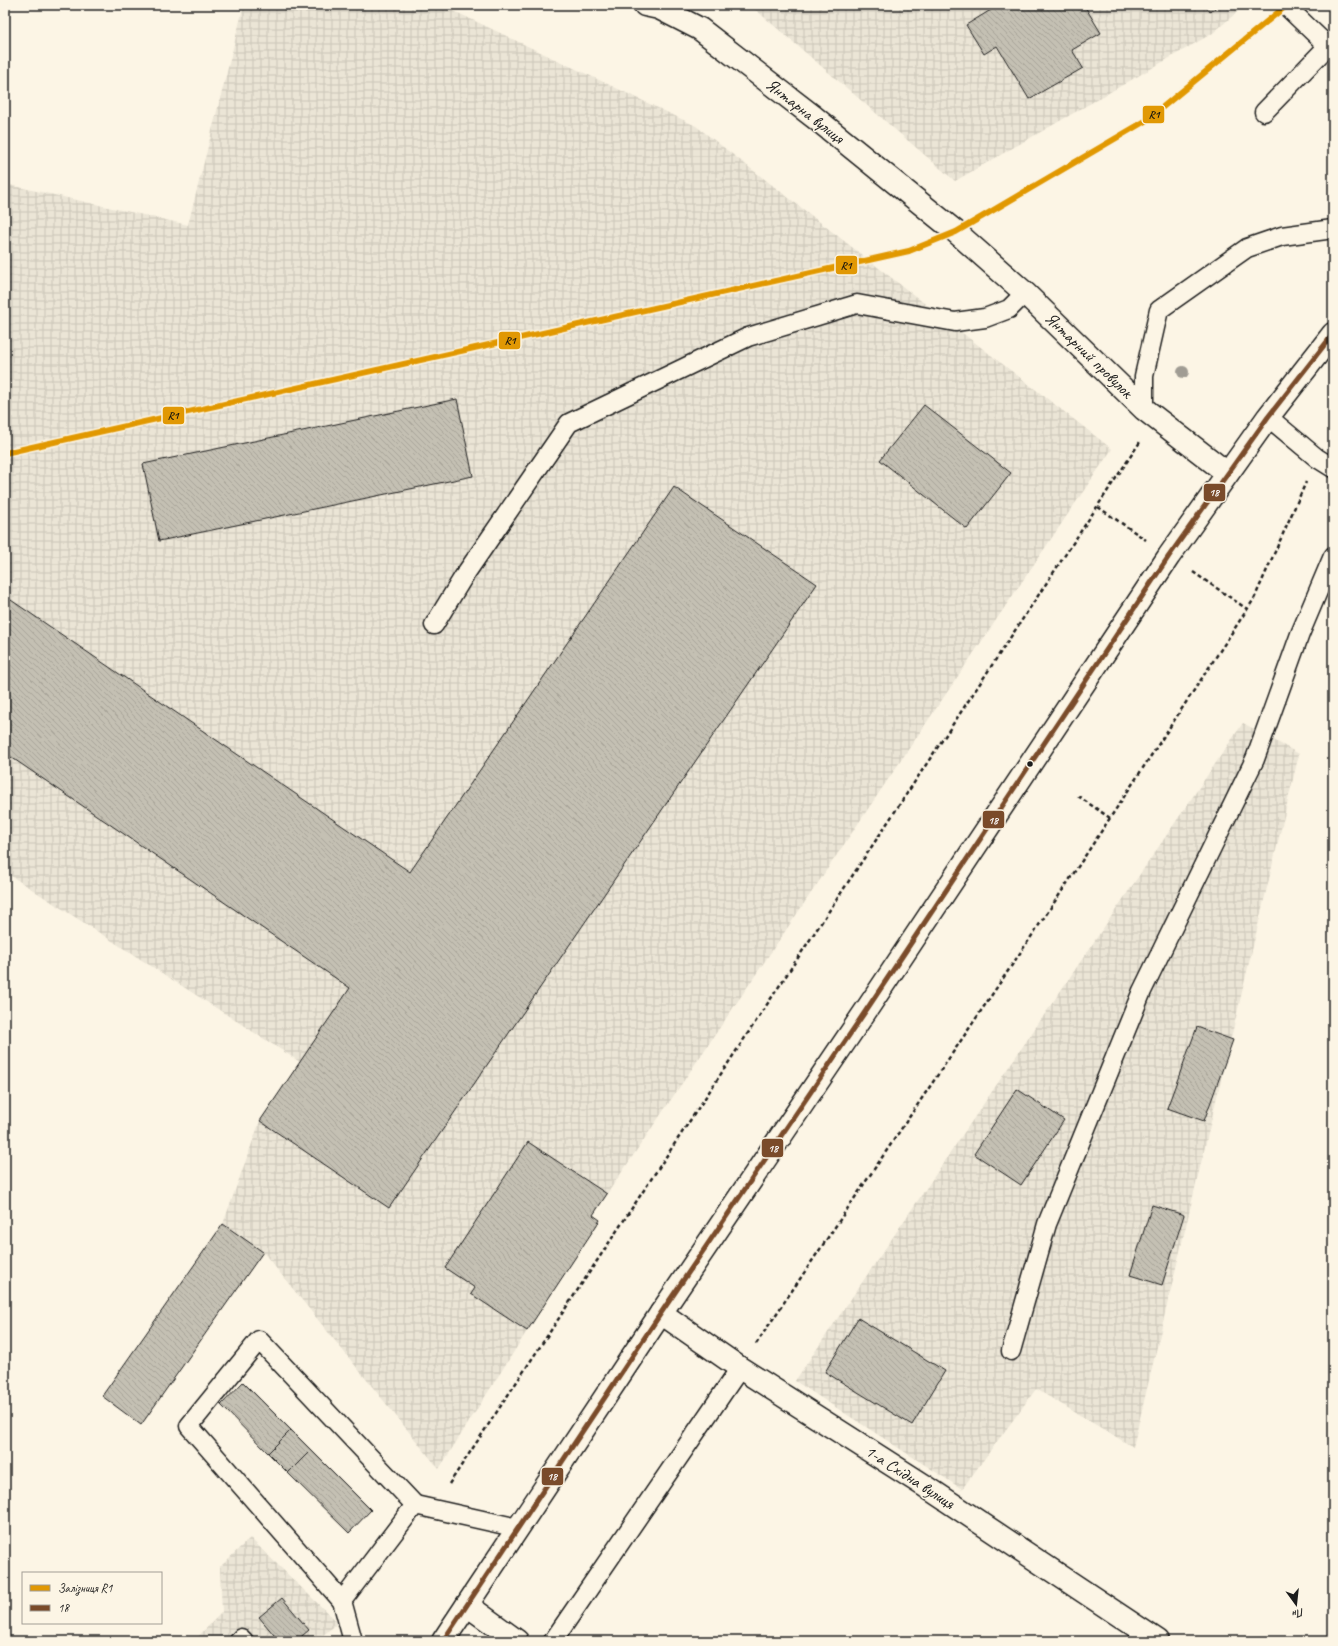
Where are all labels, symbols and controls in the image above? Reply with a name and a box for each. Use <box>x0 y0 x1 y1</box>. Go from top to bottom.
street label: Янтарна вулиця <box>762 74 850 149</box>
line badge: R1 <box>1142 105 1165 124</box>
text: R1 <box>1149 107 1161 121</box>
line badge: R1 <box>835 255 858 275</box>
text: R1 <box>841 258 853 272</box>
street label: Янтарний провулок <box>1041 308 1139 404</box>
line badge: R1 <box>498 331 521 350</box>
text: R1 <box>505 333 517 347</box>
line badge: R1 <box>162 406 185 425</box>
text: R1 <box>168 408 180 422</box>
line badge: 18 <box>1203 483 1226 502</box>
text: 18 <box>1209 485 1221 499</box>
unlabelled marker <box>1025 759 1035 769</box>
line badge: 18 <box>982 810 1005 829</box>
text: 18 <box>988 813 1000 827</box>
line badge: 18 <box>761 1138 784 1158</box>
text: 18 <box>768 1141 780 1155</box>
street label: 1-а Східна вулиця <box>861 1440 959 1514</box>
line badge: 18 <box>541 1467 564 1486</box>
text: 18 <box>547 1469 559 1483</box>
legend <box>22 1572 162 1624</box>
text: Залізниця R1 <box>58 1580 113 1596</box>
north arrow <box>1276 1584 1316 1624</box>
text: 18 <box>58 1600 70 1616</box>
text: Пн <box>1290 1605 1306 1622</box>

